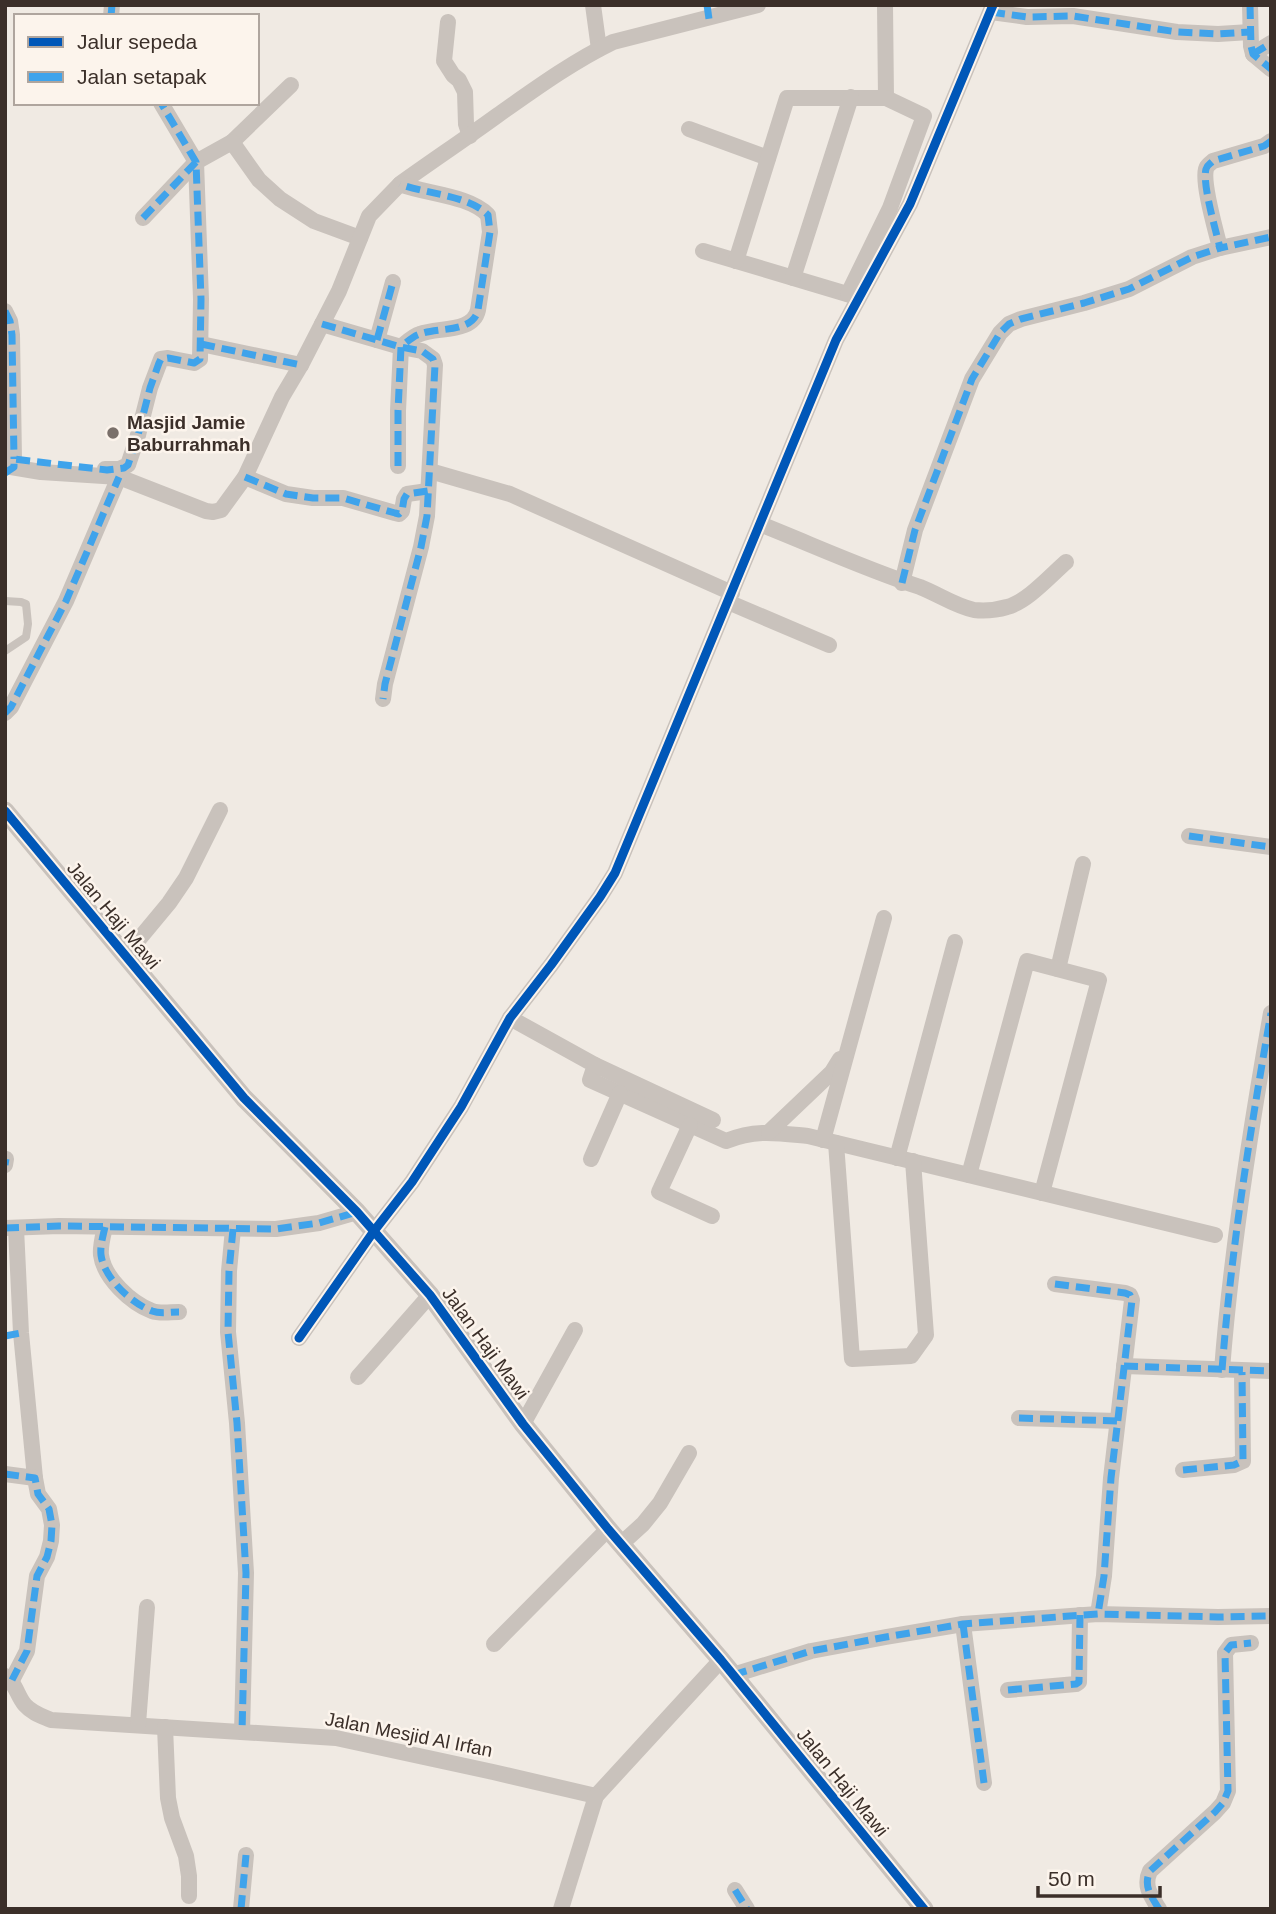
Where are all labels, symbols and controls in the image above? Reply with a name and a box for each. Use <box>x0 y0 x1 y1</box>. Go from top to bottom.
legend <box>14 14 259 105</box>
text: Jalur sepeda <box>77 30 198 53</box>
text: Jalan setapak <box>77 65 207 88</box>
place label: Masjid Jamie Baburrahmah <box>127 412 251 455</box>
marker: Masjid Jamie Baburrahmah <box>105 425 121 441</box>
street label: Jalan Haji Mawi <box>63 858 164 973</box>
street label: Jalan Haji Mawi <box>438 1283 533 1403</box>
street label: Jalan Mesjid Al Irfan <box>323 1708 494 1761</box>
street label: Jalan Haji Mawi <box>793 1724 893 1841</box>
scale bar <box>1038 1854 1160 1898</box>
text: 50 m <box>1048 1867 1095 1890</box>

